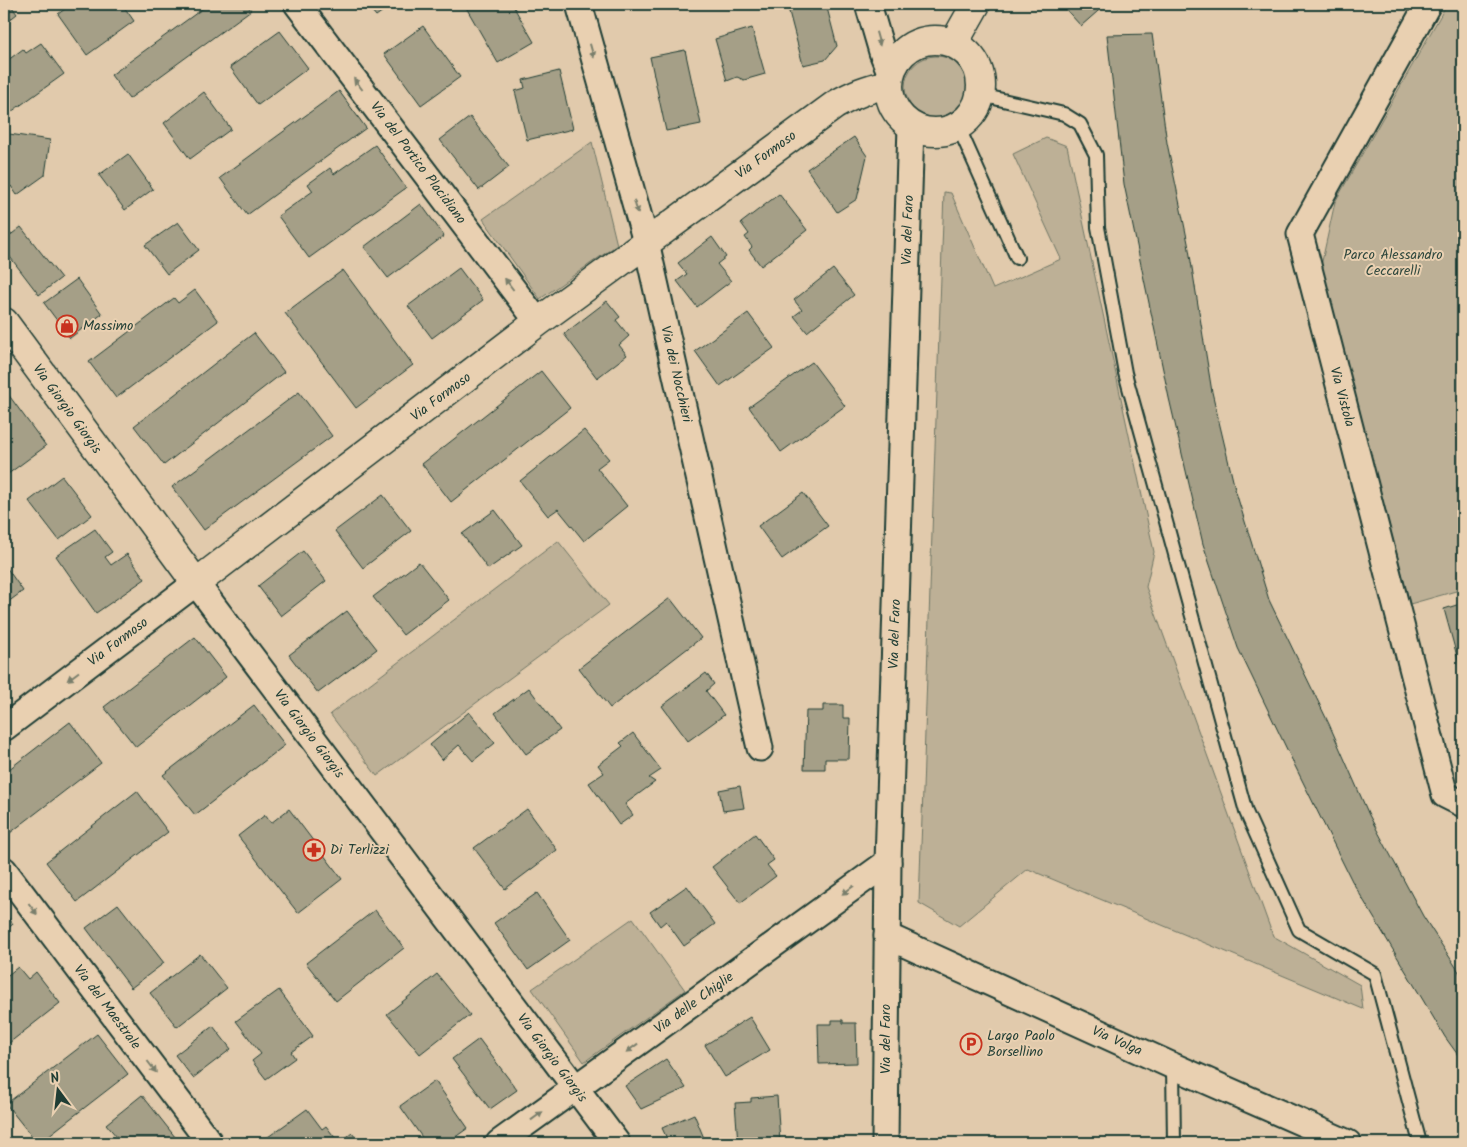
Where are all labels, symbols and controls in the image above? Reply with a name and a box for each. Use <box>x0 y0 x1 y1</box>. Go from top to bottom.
one-way arrow <box>874 31 882 46</box>
one-way arrow <box>588 43 596 58</box>
one-way arrow <box>353 77 363 91</box>
street label: Via del Portico Placidiano <box>364 97 472 229</box>
street label: Via Formoso <box>731 125 801 185</box>
street label: Via del Faro <box>896 195 920 265</box>
one-way arrow <box>632 200 640 215</box>
park label: Parco Alessandro Ceccarelli <box>1343 244 1443 282</box>
one-way arrow <box>504 277 514 291</box>
shop icon: Massimo <box>55 314 79 338</box>
place label: Massimo <box>83 315 133 337</box>
street label: Via dei Nocchieri <box>654 323 698 425</box>
street label: Via Giorgio Giorgis <box>27 359 107 459</box>
street label: Via Vistola <box>1323 364 1361 430</box>
street label: Via Formoso <box>406 367 476 427</box>
street label: Via del Faro <box>883 599 907 669</box>
street label: Via Formoso <box>83 612 153 672</box>
one-way arrow <box>67 670 80 681</box>
street label: Via Giorgio Giorgis <box>268 685 350 783</box>
pharmacy icon: Di Terlizzi <box>302 838 326 862</box>
place label: Di Terlizzi <box>330 839 389 861</box>
one-way arrow <box>842 885 855 896</box>
one-way arrow <box>28 902 38 916</box>
street label: Via del Maestrale <box>68 960 147 1055</box>
street label: Via delle Chiglie <box>650 966 739 1040</box>
street label: Via del Faro <box>875 1004 897 1074</box>
street label: Via Giorgio Giorgis <box>511 1009 593 1107</box>
street label: Via Volga <box>1088 1020 1146 1062</box>
place label: Largo Paolo Borsellino <box>987 1025 1055 1063</box>
parking icon: Largo Paolo Borsellino <box>959 1032 983 1056</box>
one-way arrow <box>625 1043 639 1053</box>
one-way arrow <box>147 1060 157 1074</box>
north arrow <box>32 1064 82 1114</box>
text: N <box>48 1067 62 1090</box>
one-way arrow <box>531 1111 544 1121</box>

